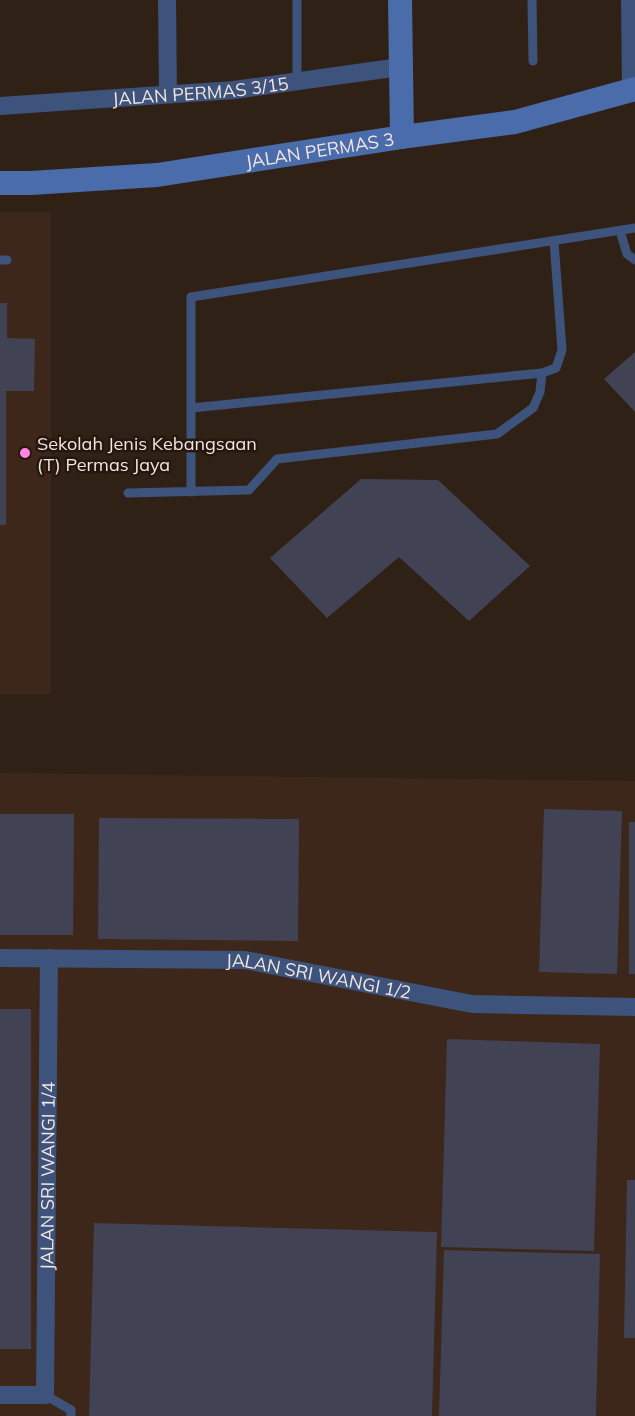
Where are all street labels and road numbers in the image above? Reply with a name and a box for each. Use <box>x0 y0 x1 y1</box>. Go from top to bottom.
street label: JALAN PERMAS 3/15 <box>112 71 290 110</box>
street label: JALAN PERMAS 3 <box>244 127 396 173</box>
street label: JALAN SRI WANGI 1/2 <box>226 948 413 1003</box>
street label: JALAN SRI WANGI 1/4 <box>35 1082 59 1270</box>

